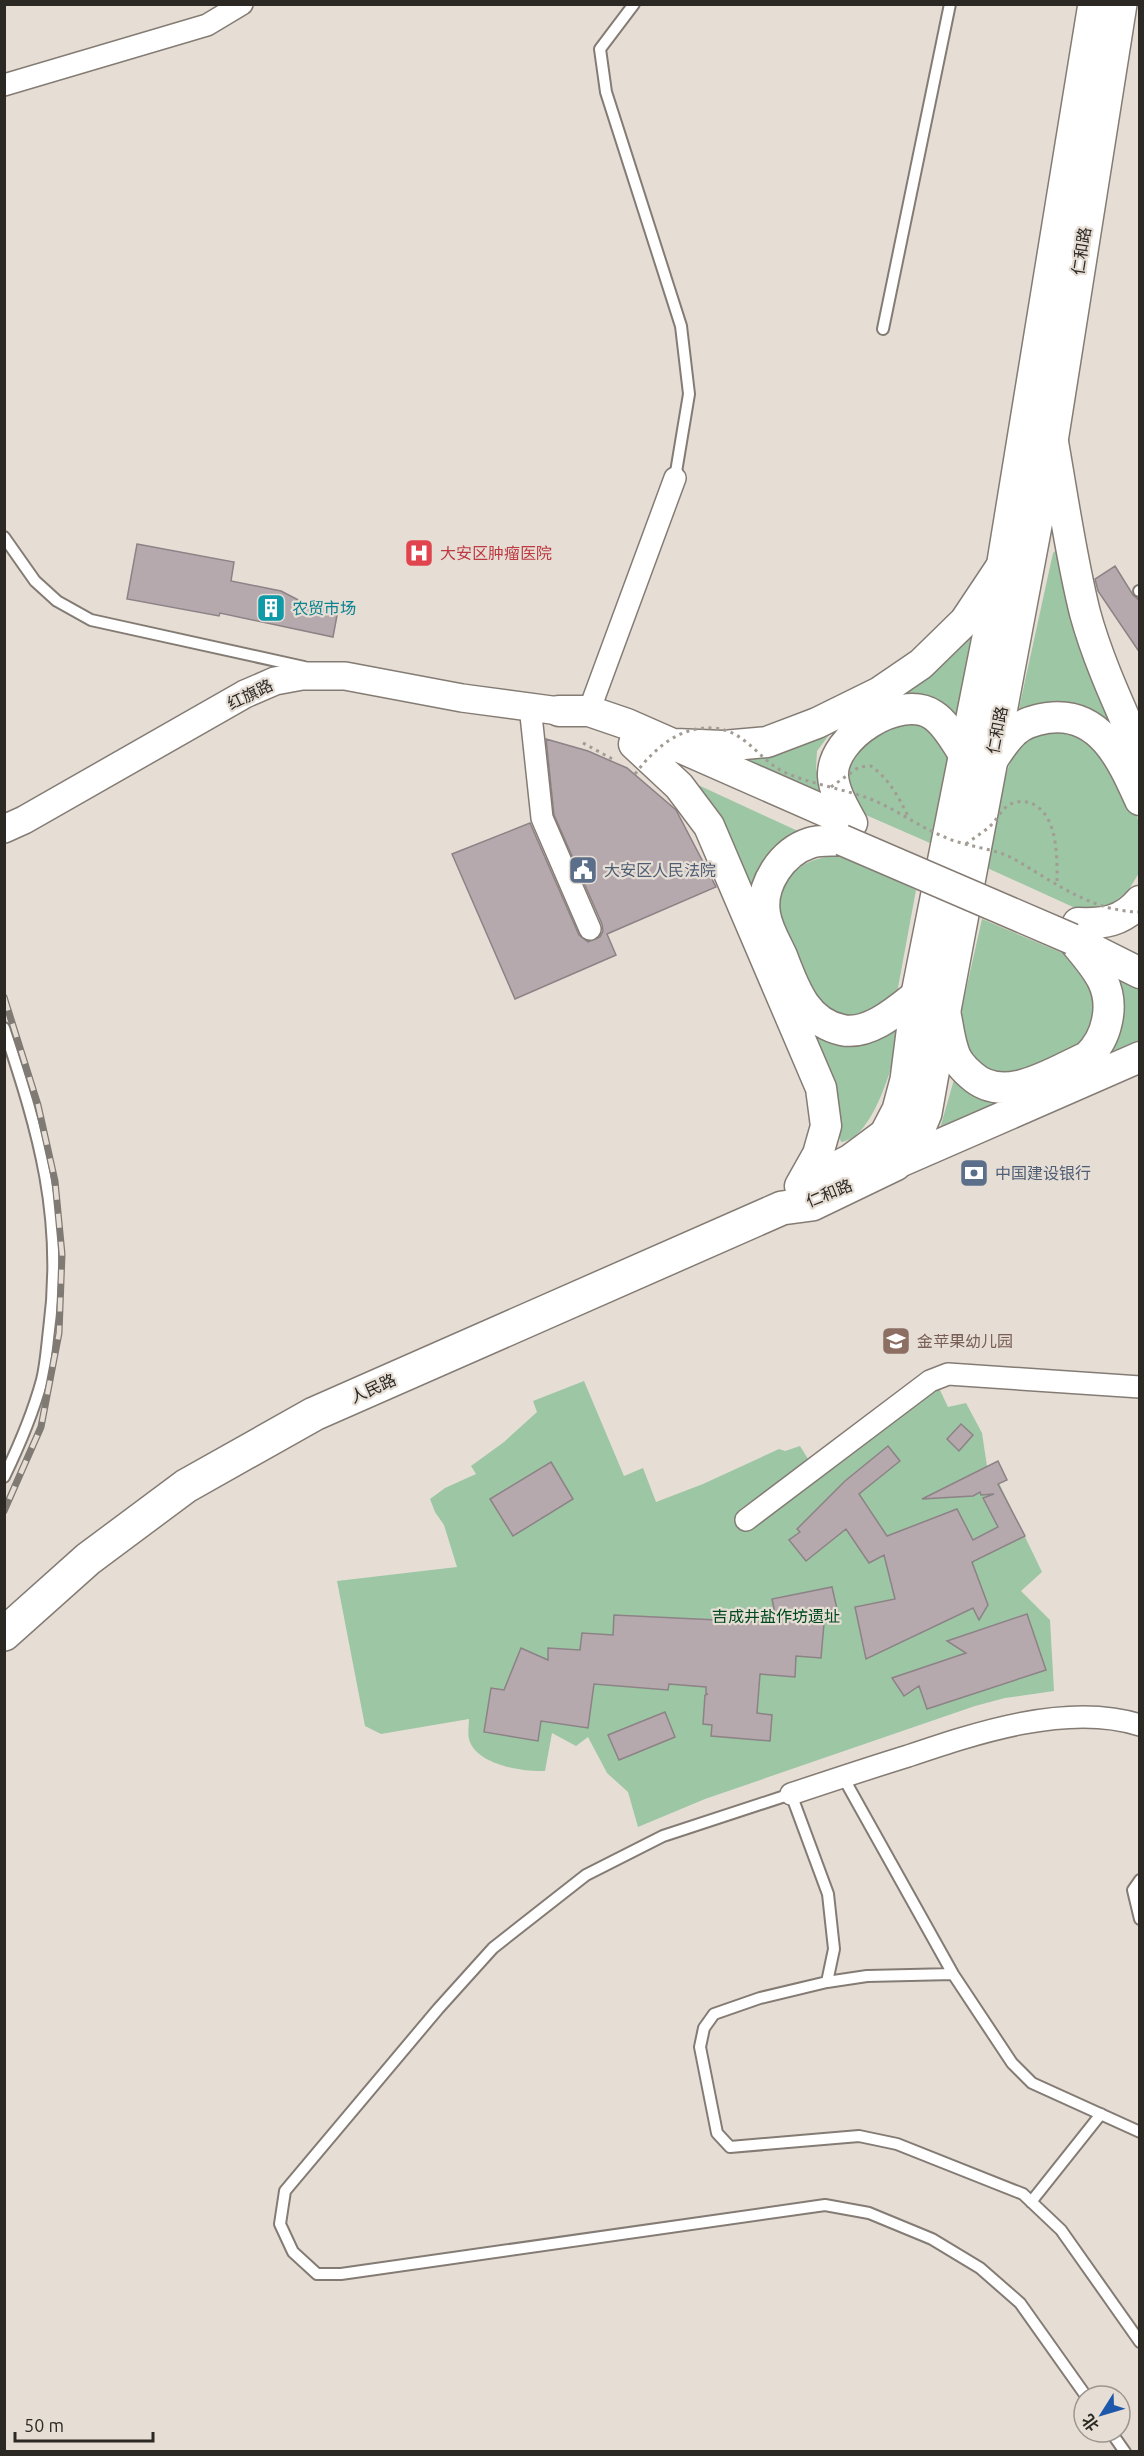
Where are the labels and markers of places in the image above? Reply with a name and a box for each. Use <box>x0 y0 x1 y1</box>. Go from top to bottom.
hospital icon: 大安区肿瘤医院 <box>403 537 435 569</box>
place label: 大安区肿瘤医院 <box>440 544 552 562</box>
building icon: 农贸市场 <box>255 592 287 624</box>
place label: 农贸市场 <box>292 599 356 617</box>
public building icon: 大安区人民法院 <box>567 854 599 886</box>
place label: 大安区人民法院 <box>604 861 716 879</box>
bank icon: 中国建设银行 <box>958 1157 990 1189</box>
place label: 中国建设银行 <box>995 1164 1091 1182</box>
school or university icon: 金苹果幼儿园 <box>880 1325 912 1357</box>
place label: 金苹果幼儿园 <box>917 1332 1013 1350</box>

